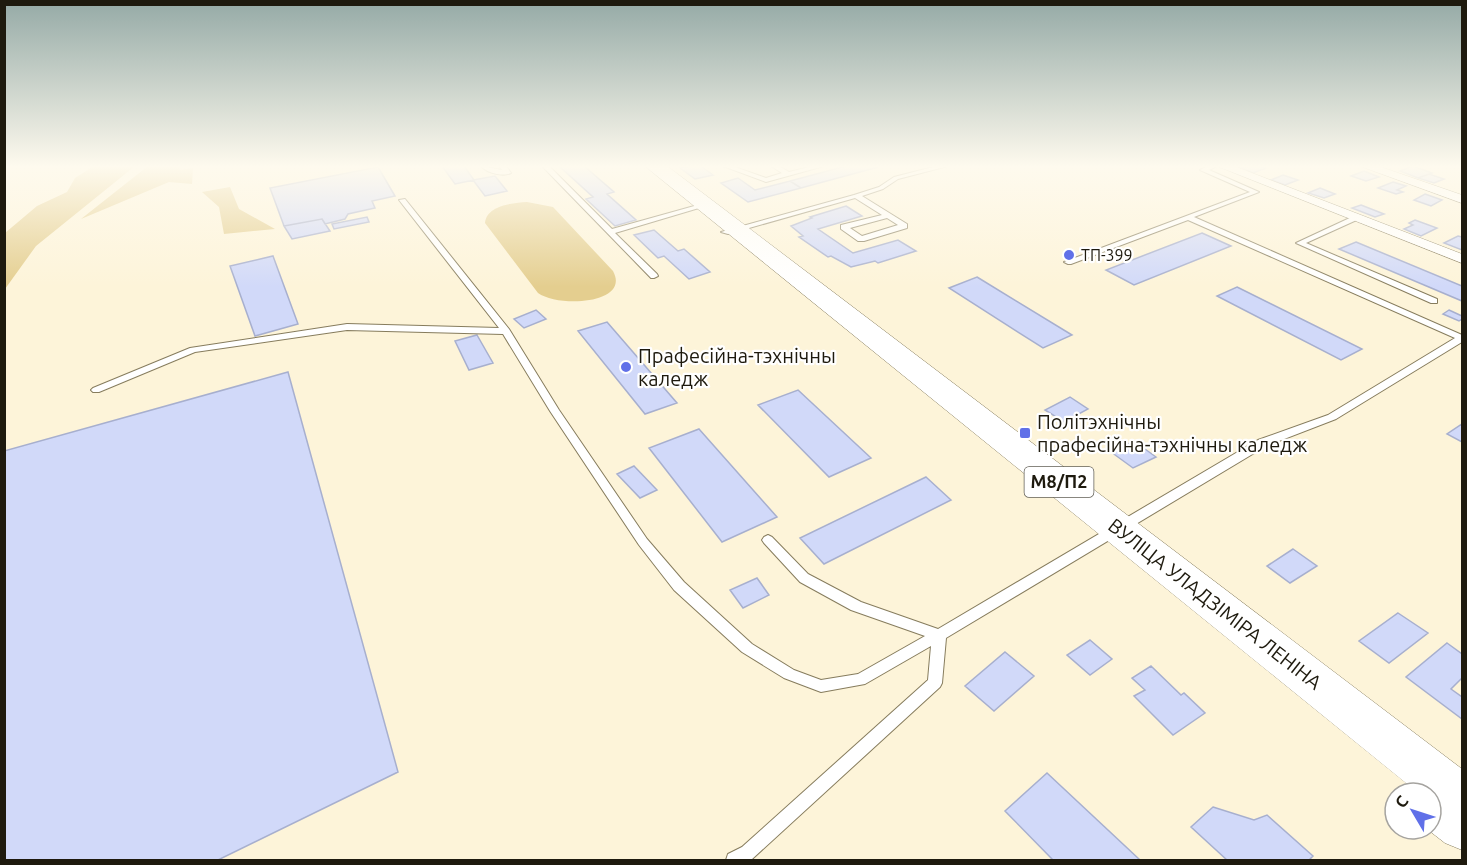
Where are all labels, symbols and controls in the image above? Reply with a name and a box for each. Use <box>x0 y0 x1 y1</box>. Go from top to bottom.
place label: ТП-399 <box>1081 246 1133 264</box>
marker: ТП-399 <box>1062 248 1076 262</box>
place label: Прафесійна-тэхнічны каледж <box>638 344 836 390</box>
marker: Прафесійна-тэхнічны каледж <box>619 360 633 374</box>
place label: Політэхнічны прафесійна-тэхнічны каледж <box>1037 410 1307 456</box>
marker: Політэхнічны прафесійна-тэхнічны каледж <box>1018 426 1032 440</box>
road number: М8/П2 <box>1024 467 1094 497</box>
street label: ВУЛІЦА УЛАДЗІМІРА ЛЕНІНА <box>1104 513 1327 694</box>
north arrow <box>1383 781 1443 841</box>
text: С <box>1391 792 1412 811</box>

